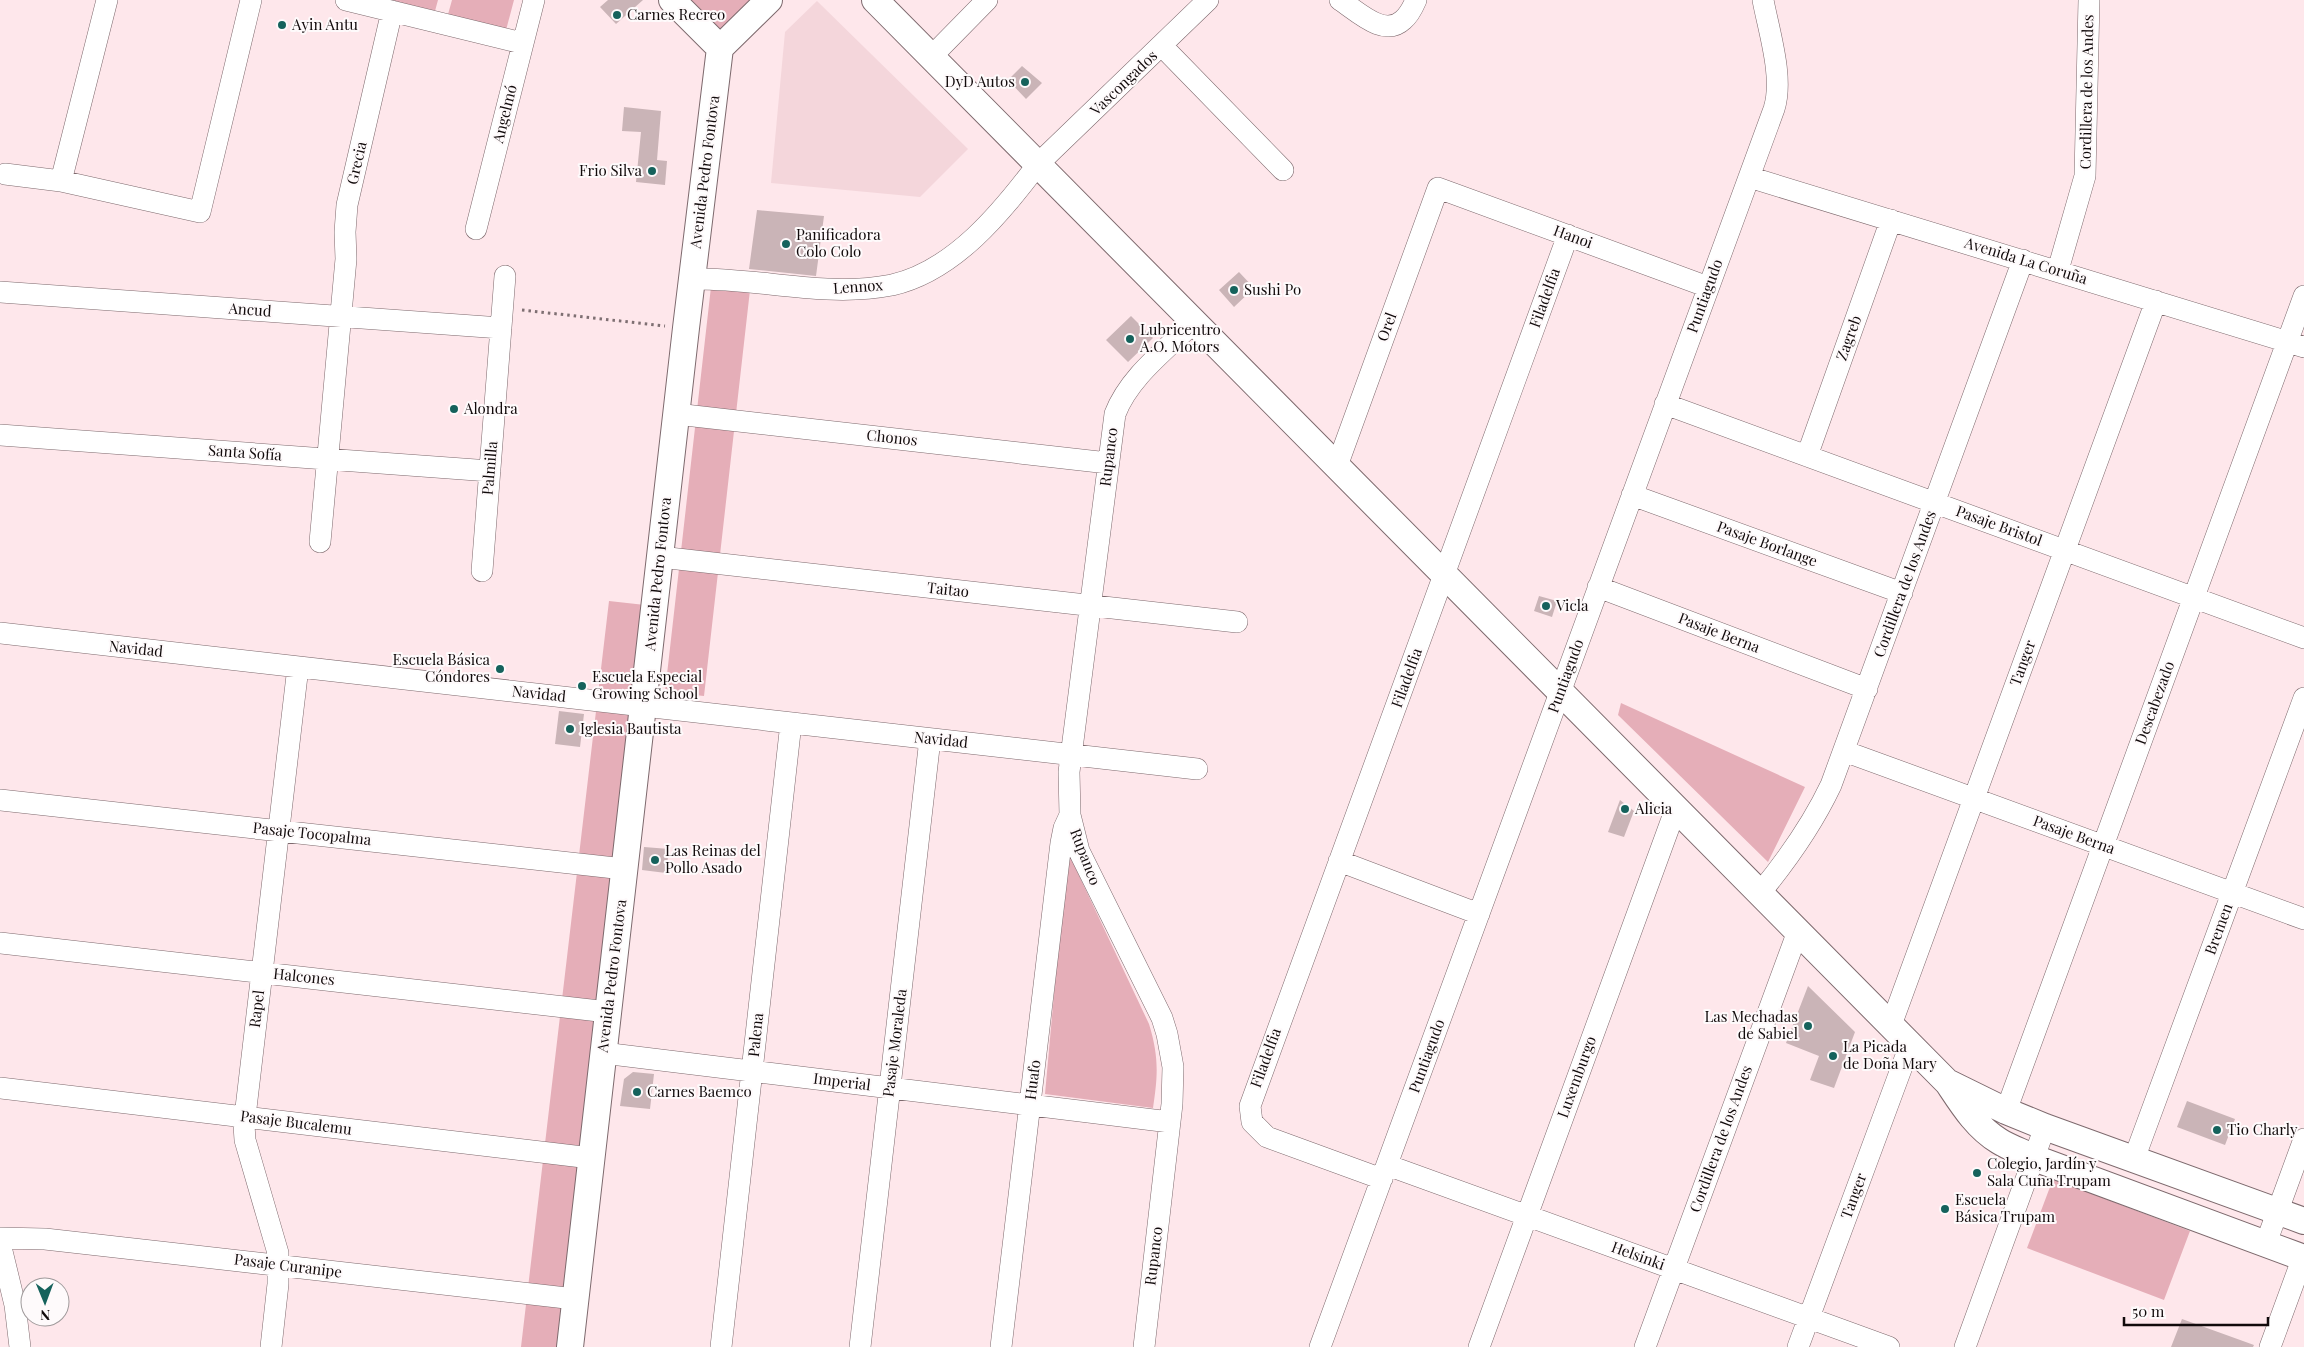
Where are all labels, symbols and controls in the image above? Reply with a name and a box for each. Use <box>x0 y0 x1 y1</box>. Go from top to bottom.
place label: Carnes Recreo <box>627 4 725 24</box>
marker: Carnes Recreo <box>611 9 623 21</box>
place label: Ayin Antu <box>291 14 358 34</box>
street label: Cordillera de los Andes <box>2075 14 2097 170</box>
marker: Ayin Antu <box>276 19 288 31</box>
street label: Vascongados <box>1085 45 1161 120</box>
place label: DyD Autos <box>945 71 1015 91</box>
marker: DyD Autos <box>1019 76 1031 88</box>
street label: Angelmó <box>487 82 521 146</box>
street label: Avenida Pedro Fontova <box>685 94 723 251</box>
street label: Grecia <box>341 139 371 186</box>
place label: Frio Silva <box>579 160 643 180</box>
marker: Frio Silva <box>646 165 658 177</box>
street label: Hanoi <box>1551 220 1596 253</box>
place label: Panificadora Colo Colo <box>796 224 881 261</box>
street label: Avenida La Coruña <box>1961 232 2091 288</box>
marker: Panificadora Colo Colo <box>780 238 792 250</box>
street label: Puntiagudo <box>1681 256 1727 335</box>
street label: Filadelfia <box>1524 265 1564 330</box>
street label: Lennox <box>832 274 884 298</box>
place label: Sushi Po <box>1244 279 1301 299</box>
marker: Sushi Po <box>1228 284 1240 296</box>
street label: Ancud <box>227 297 273 321</box>
street label: Orel <box>1372 309 1400 344</box>
street label: Zagreb <box>1831 312 1865 363</box>
place label: Lubricentro A.O. Motors <box>1139 319 1221 356</box>
marker: Lubricentro A.O. Motors <box>1124 333 1136 345</box>
place label: Alondra <box>463 398 518 418</box>
marker: Alondra <box>448 403 460 415</box>
street label: Chonos <box>866 424 919 450</box>
street label: Rupanco <box>1094 426 1122 487</box>
street label: Santa Sofía <box>207 439 283 465</box>
street label: Palmilla <box>477 440 501 496</box>
street label: Avenida Pedro Fontova <box>639 496 675 653</box>
street label: Pasaje Bristol <box>1953 500 2045 550</box>
street label: Cordillera de los Andes <box>1868 507 1940 660</box>
street label: Pasaje Borlange <box>1714 516 1820 571</box>
street label: Taitao <box>926 577 970 601</box>
place label: Vicla <box>1555 595 1589 615</box>
marker: Vicla <box>1540 600 1552 612</box>
street label: Pasaje Berna <box>1676 607 1763 657</box>
street label: Navidad <box>108 635 164 661</box>
street label: Puntiagudo <box>1542 636 1588 715</box>
street label: Tanger <box>2005 637 2040 688</box>
street label: Filadelfia <box>1386 645 1426 710</box>
place label: Escuela Básica Cóndores <box>393 649 491 686</box>
street label: Descabezado <box>2130 658 2178 747</box>
marker: Escuela Básica Cóndores <box>494 663 506 675</box>
place label: Escuela Especial Growing School <box>592 666 702 703</box>
street label: Navidad <box>511 680 567 706</box>
marker: Escuela Especial Growing School <box>576 680 588 692</box>
place label: Iglesia Bautista <box>580 718 682 738</box>
marker: Iglesia Bautista <box>564 723 576 735</box>
street label: Navidad <box>913 726 969 752</box>
place label: Alicia <box>1634 798 1673 818</box>
marker: Alicia <box>1619 803 1631 815</box>
street label: Pasaje Berna <box>2031 810 2119 858</box>
street label: Pasaje Tocopalma <box>252 817 373 849</box>
street label: Rupanco <box>1066 825 1106 888</box>
place label: Las Reinas del Pollo Asado <box>665 840 761 877</box>
marker: Las Reinas del Pollo Asado <box>649 854 661 866</box>
street label: Avenida Pedro Fontova <box>592 898 630 1055</box>
street label: Bremen <box>2200 900 2237 957</box>
street label: Halcones <box>272 963 336 989</box>
street label: Pasaje Moraleda <box>877 987 911 1098</box>
street label: Rapel <box>244 989 268 1029</box>
place label: Las Mechadas de Sabiel <box>1704 1006 1798 1043</box>
street label: Palena <box>743 1011 767 1058</box>
street label: Puntiagudo <box>1403 1016 1449 1095</box>
marker: Las Mechadas de Sabiel <box>1802 1020 1814 1032</box>
street label: Filadelfia <box>1245 1025 1285 1090</box>
street label: Luxemburgo <box>1552 1033 1600 1120</box>
place label: La Picada de Doña Mary <box>1843 1036 1937 1073</box>
marker: La Picada de Doña Mary <box>1827 1050 1839 1062</box>
street label: Huafo <box>1020 1059 1044 1101</box>
street label: Cordillera de los Andes <box>1684 1062 1756 1215</box>
street label: Imperial <box>812 1068 872 1094</box>
place label: Carnes Baemco <box>647 1081 752 1101</box>
marker: Carnes Baemco <box>631 1086 643 1098</box>
street label: Pasaje Bucalemu <box>239 1105 353 1139</box>
place label: Tio Charly <box>2227 1119 2298 1139</box>
marker: Tio Charly <box>2211 1124 2223 1136</box>
place label: Colegio, Jardín y Sala Cuna Trupam <box>1987 1153 2111 1190</box>
marker: Colegio, Jardín y Sala Cuna Trupam <box>1971 1167 1983 1179</box>
street label: Tanger <box>1836 1170 1871 1221</box>
place label: Escuela Básica Trupam <box>1955 1189 2056 1226</box>
marker: Escuela Básica Trupam <box>1939 1203 1951 1215</box>
street label: Rupanco <box>1139 1225 1167 1286</box>
street label: Helsinki <box>1609 1236 1668 1274</box>
street label: Pasaje Curanipe <box>233 1248 343 1282</box>
north arrow <box>20 1277 70 1327</box>
scale bar <box>2124 1294 2268 1326</box>
text: 50 m <box>2132 1301 2165 1321</box>
text: N <box>40 1306 50 1325</box>

